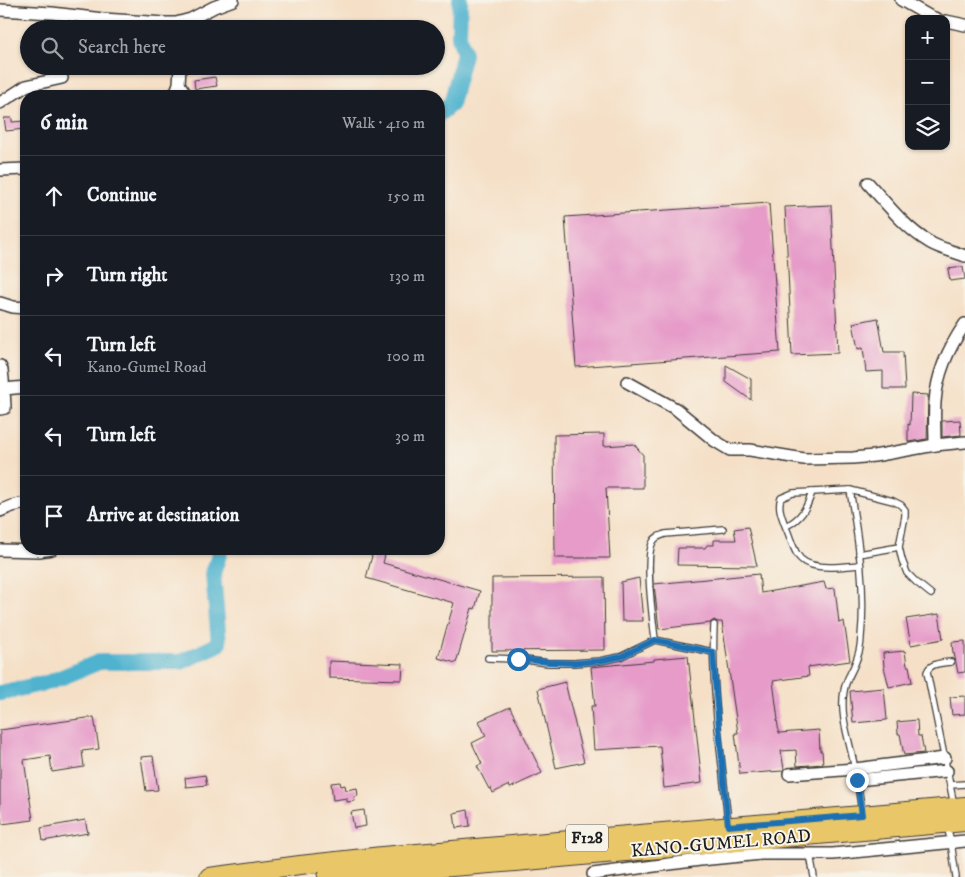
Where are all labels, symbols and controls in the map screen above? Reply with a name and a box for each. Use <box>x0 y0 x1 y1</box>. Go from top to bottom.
map controls <box>905 15 950 150</box>
button: + <box>905 15 950 60</box>
search box <box>20 20 445 75</box>
icon: search <box>38 34 66 62</box>
text: Search here <box>78 36 166 59</box>
button: − <box>905 60 950 105</box>
button: layers <box>905 105 950 150</box>
text: 6 min <box>40 110 88 136</box>
text: Walk · 410 m <box>342 113 425 133</box>
icon: ahead <box>40 182 68 210</box>
text: Continue <box>87 184 157 207</box>
text: 150 m <box>387 186 425 206</box>
icon: right <box>40 262 68 290</box>
text: Turn right <box>87 264 167 287</box>
text: 130 m <box>389 266 425 286</box>
text: Turn left <box>87 334 156 357</box>
icon: left <box>40 342 68 370</box>
text: 100 m <box>387 346 425 366</box>
text: Kano-Gumel Road <box>87 357 207 377</box>
icon: left <box>40 422 68 450</box>
text: Turn left <box>87 424 156 447</box>
text: 30 m <box>395 426 425 446</box>
icon: arrive <box>40 502 68 530</box>
text: Arrive at destination <box>87 504 239 527</box>
route start <box>507 648 530 671</box>
route end <box>846 769 869 792</box>
road number: F128 <box>566 824 608 851</box>
street label: KANO-GUMEL ROAD <box>630 825 812 863</box>

